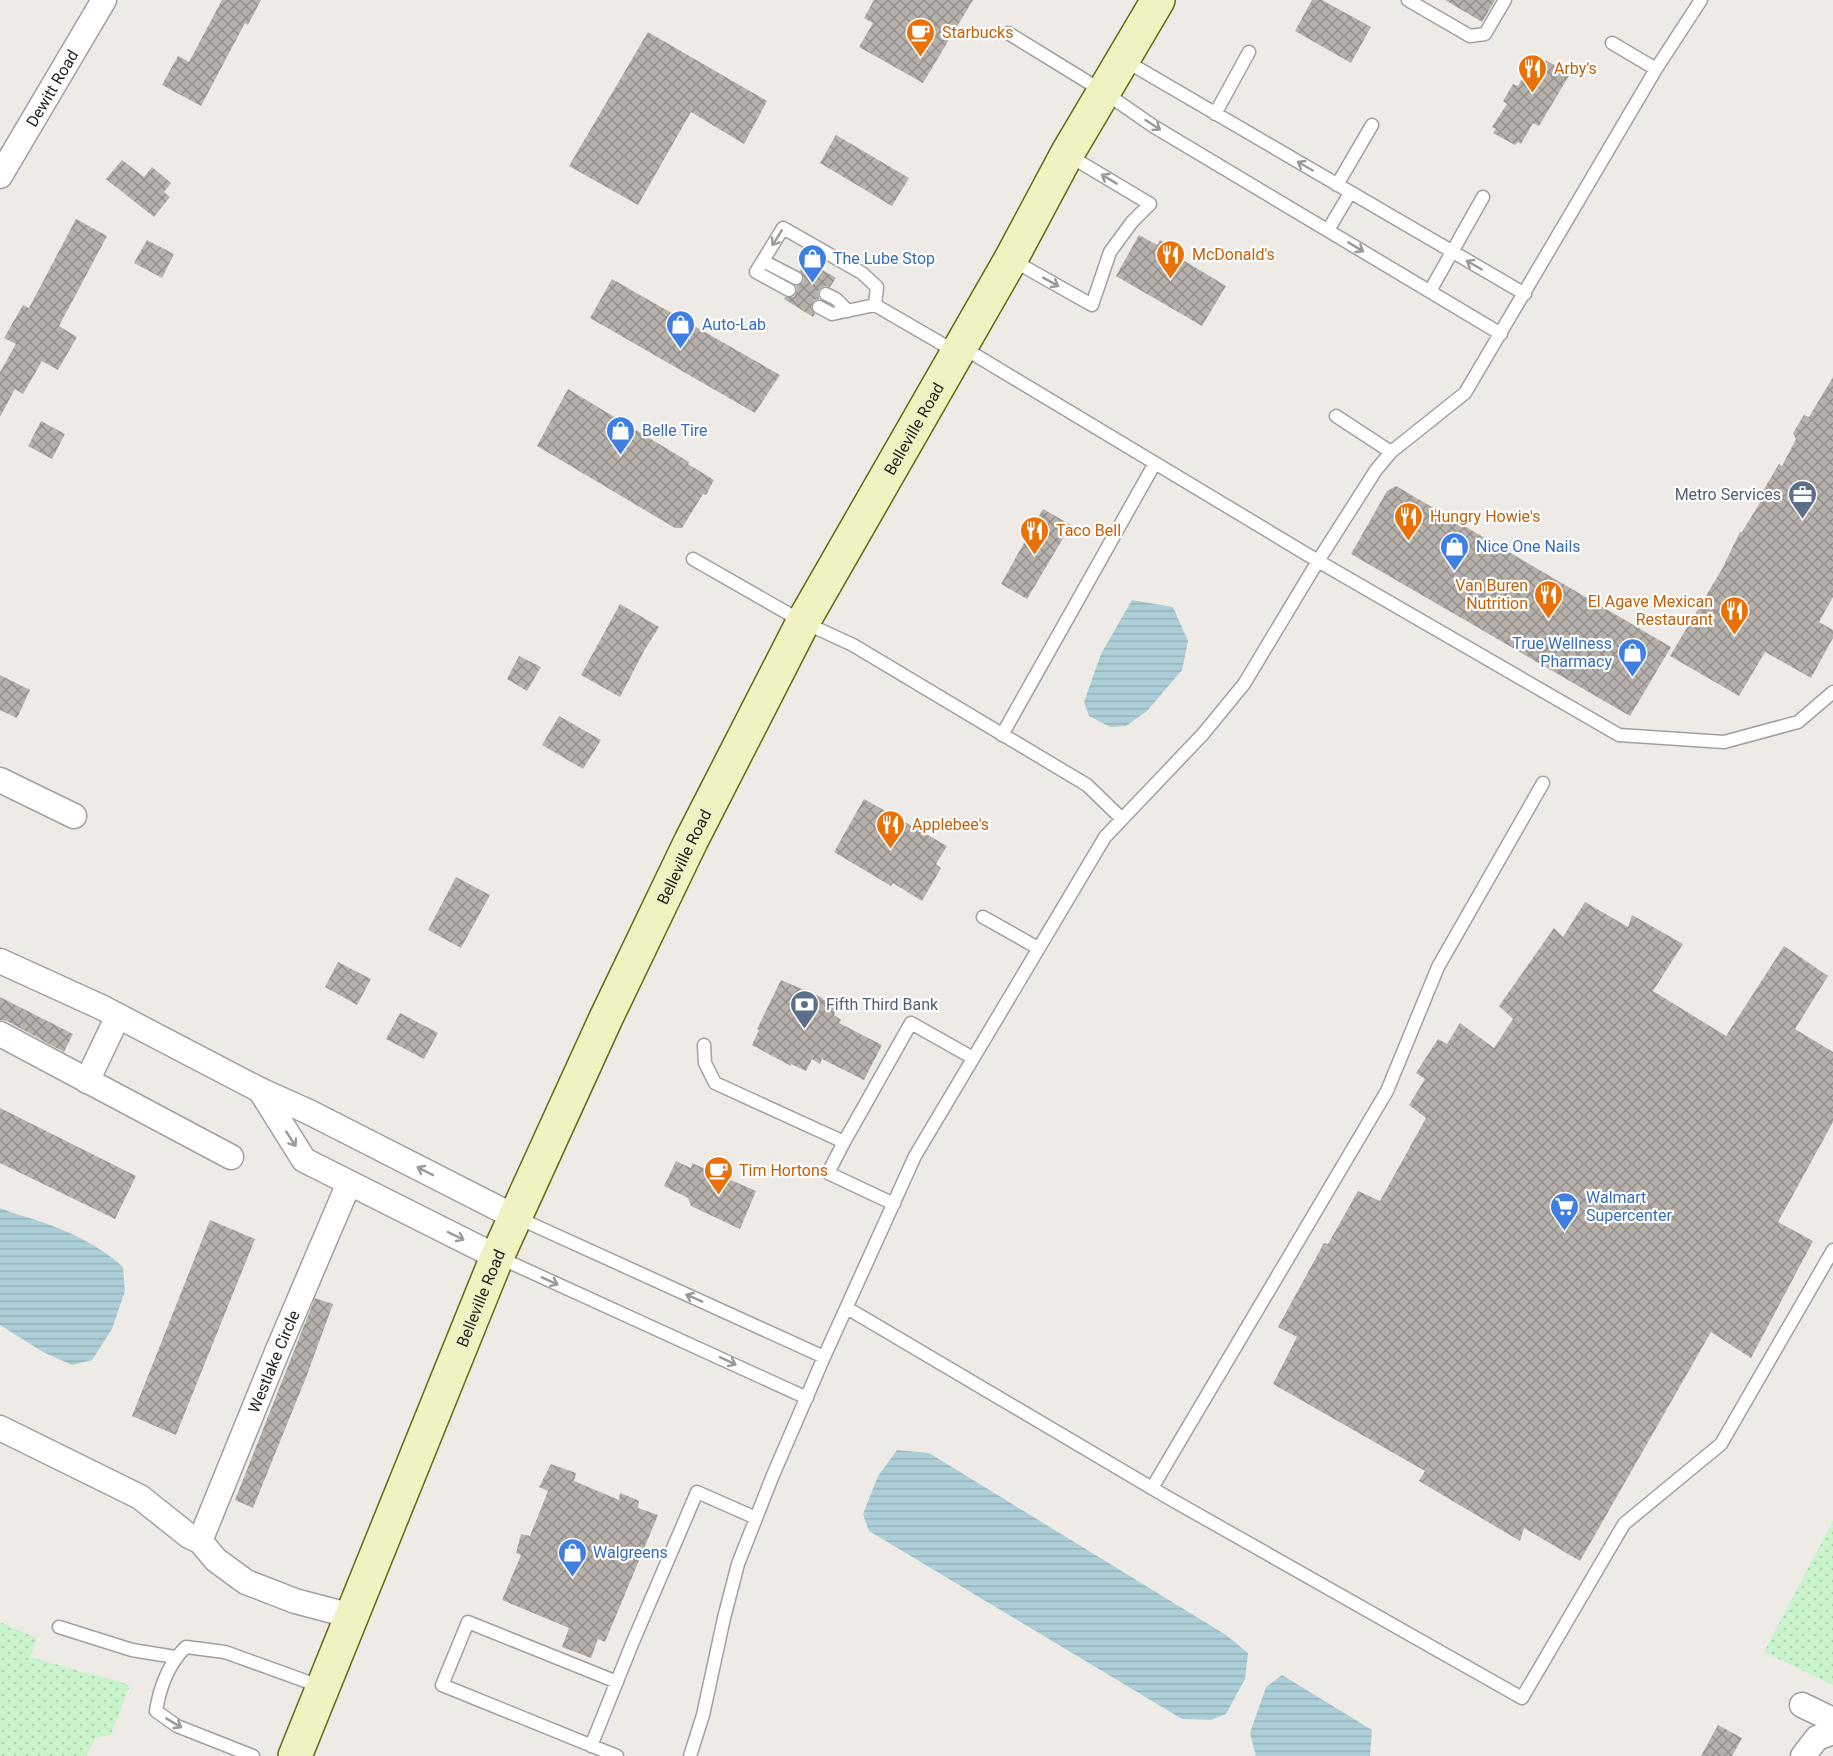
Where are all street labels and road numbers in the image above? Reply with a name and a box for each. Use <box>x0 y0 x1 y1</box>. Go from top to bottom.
street label: Dewitt Road <box>22 47 82 130</box>
street label: Belleville Road <box>880 380 948 479</box>
street label: Belleville Road <box>653 806 715 908</box>
street label: Belleville Road <box>453 1247 509 1350</box>
street label: Westlake Circle <box>244 1307 304 1416</box>

